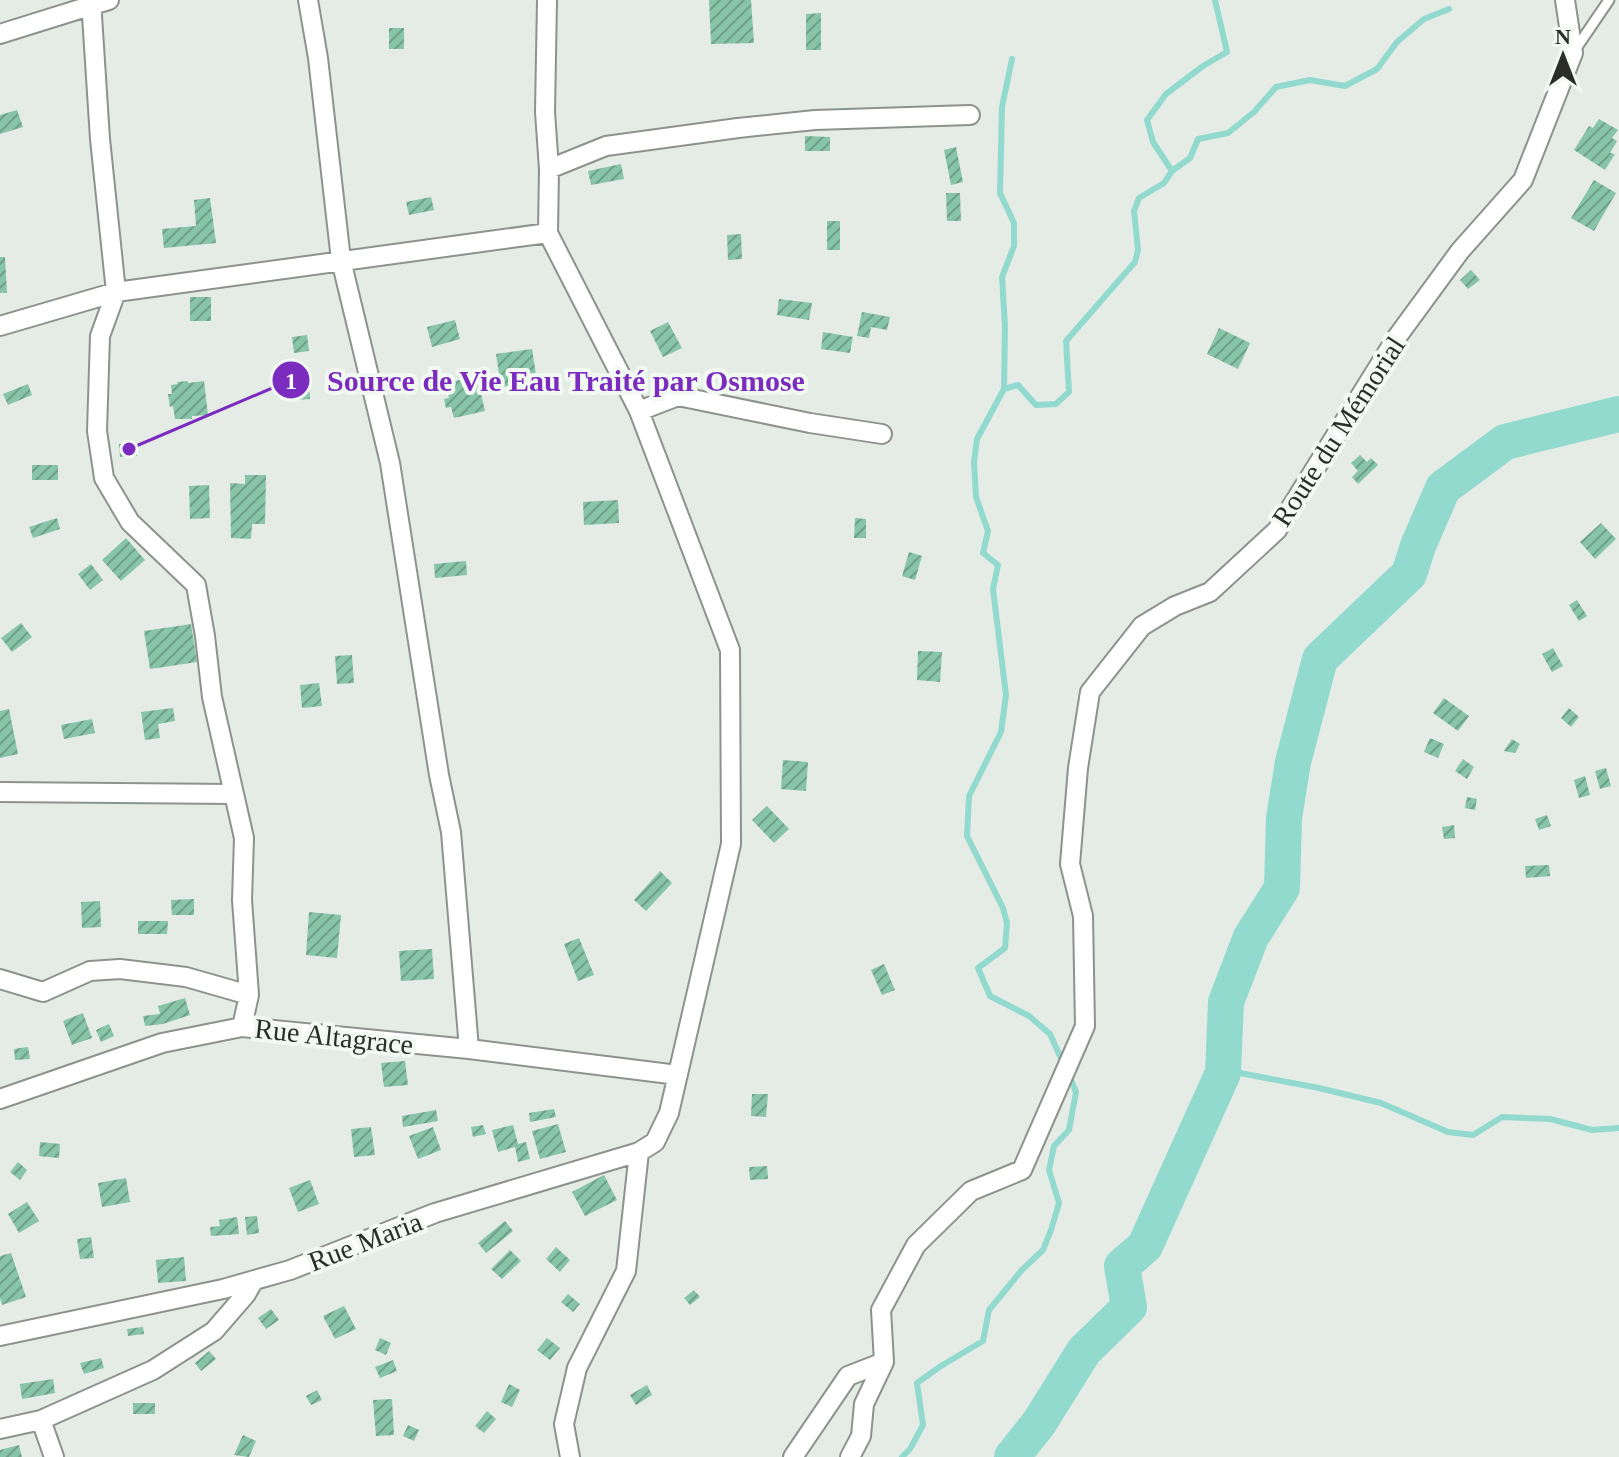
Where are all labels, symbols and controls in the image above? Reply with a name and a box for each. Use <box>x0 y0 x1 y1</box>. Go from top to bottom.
north arrow <box>1523 16 1603 96</box>
text: N <box>1555 24 1571 49</box>
street label: Route du Mémorial <box>1266 331 1411 532</box>
callout: Source de Vie Eau Traité par Osmose <box>271 353 822 407</box>
text: Source de Vie Eau Traité par Osmose <box>327 364 805 397</box>
text: 1 <box>285 368 297 394</box>
street label: Rue Altagrace <box>253 1013 415 1060</box>
street label: Rue Maria <box>304 1205 427 1277</box>

